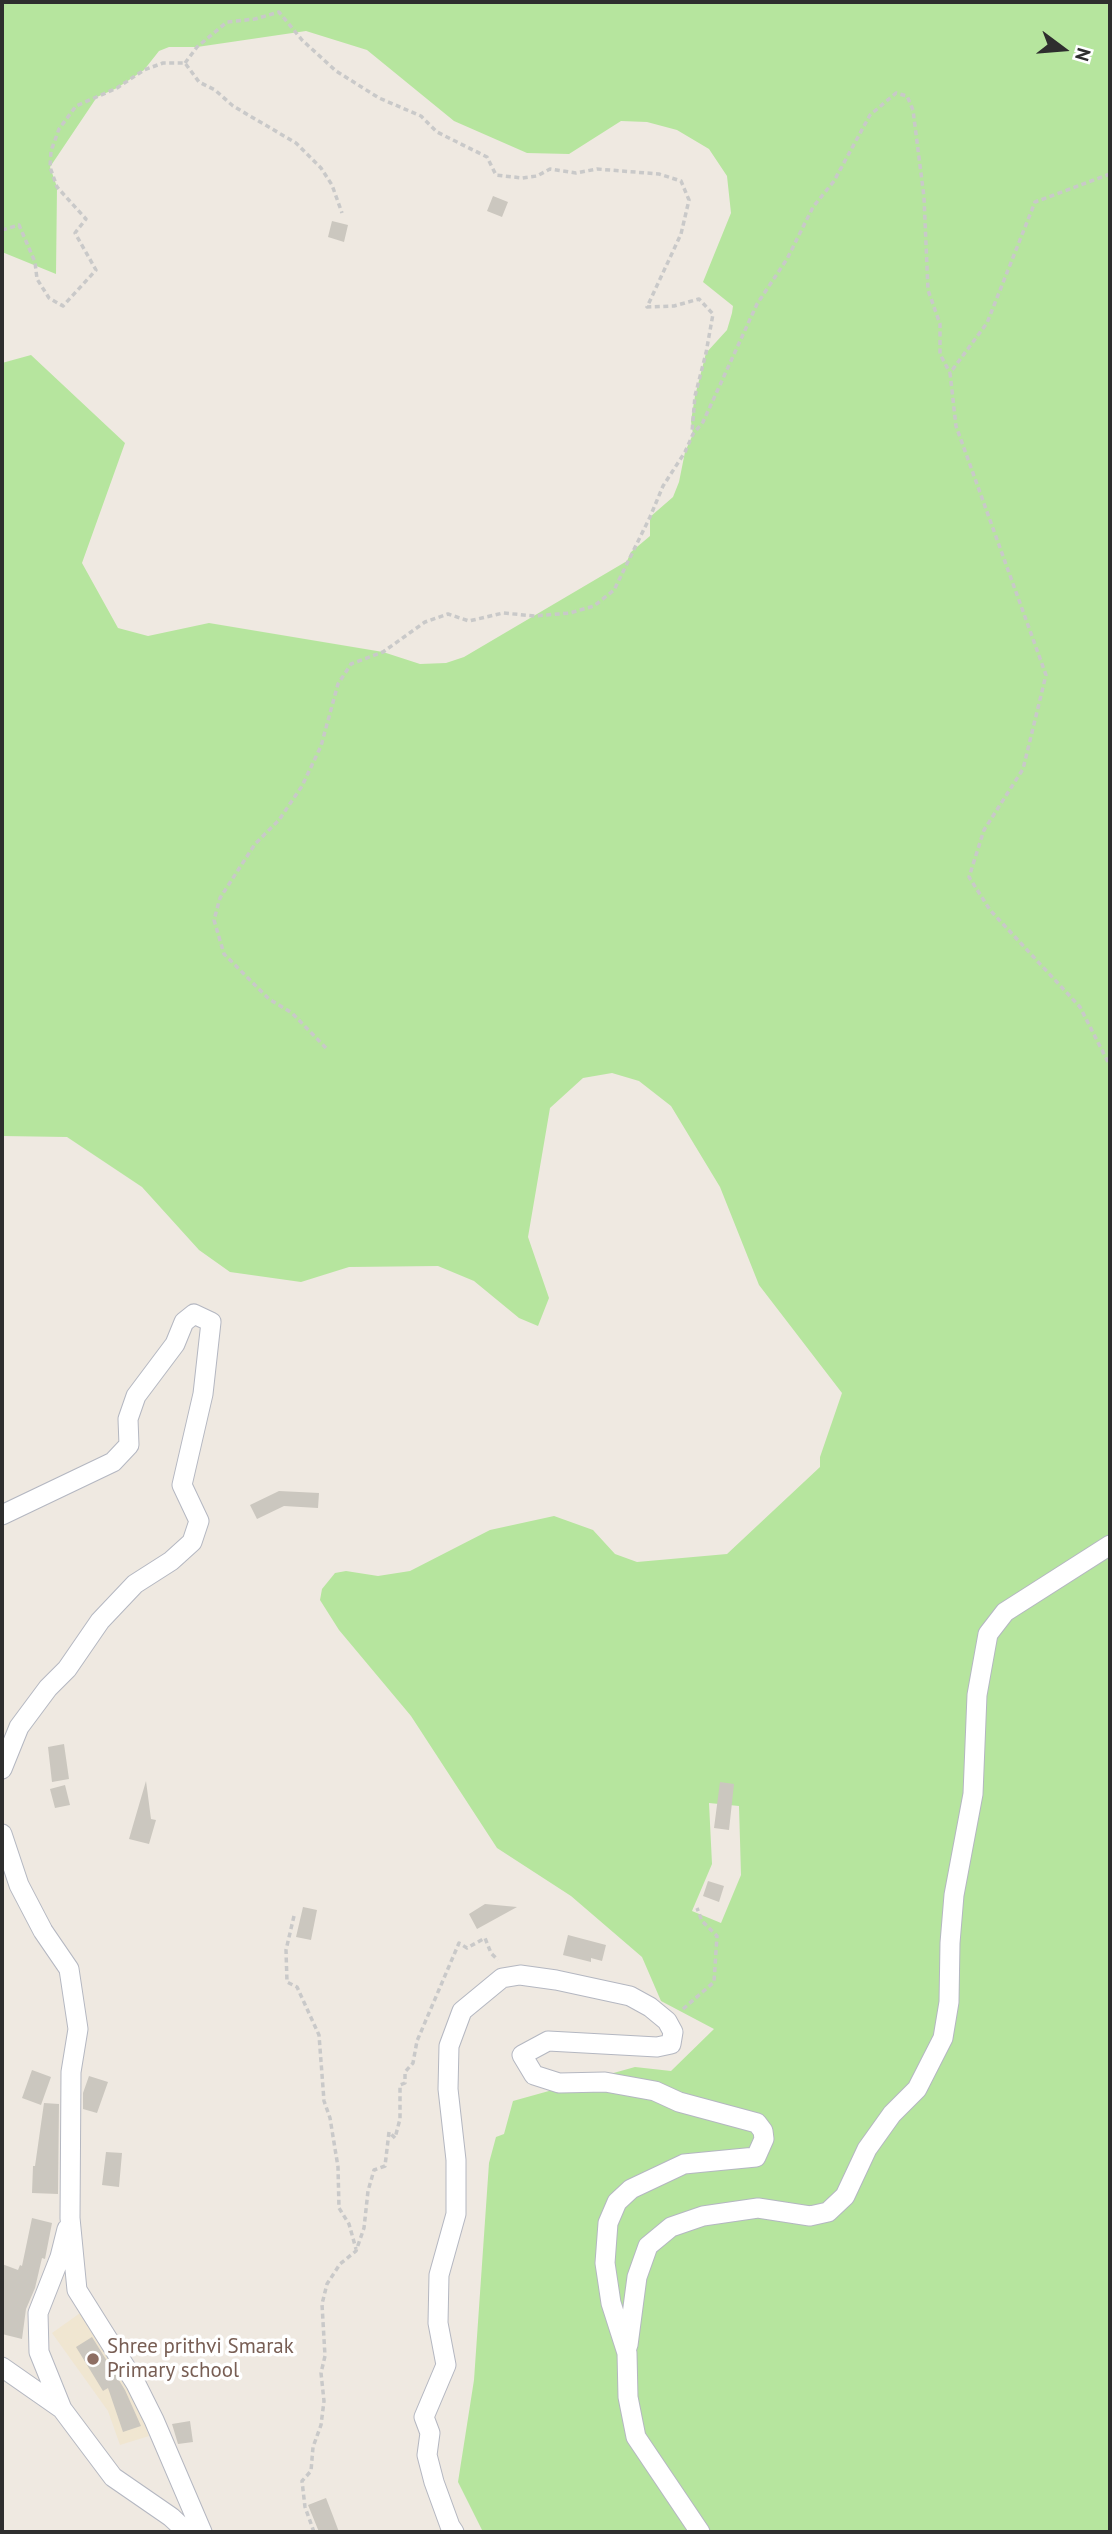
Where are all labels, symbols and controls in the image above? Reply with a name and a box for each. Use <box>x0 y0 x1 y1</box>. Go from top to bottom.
north arrow <box>1028 14 1098 84</box>
text: N <box>1070 45 1096 64</box>
place label: Shree prithvi Smarak Primary school <box>107 2334 294 2384</box>
marker: Shree prithvi Smarak Primary school <box>85 2351 101 2367</box>

